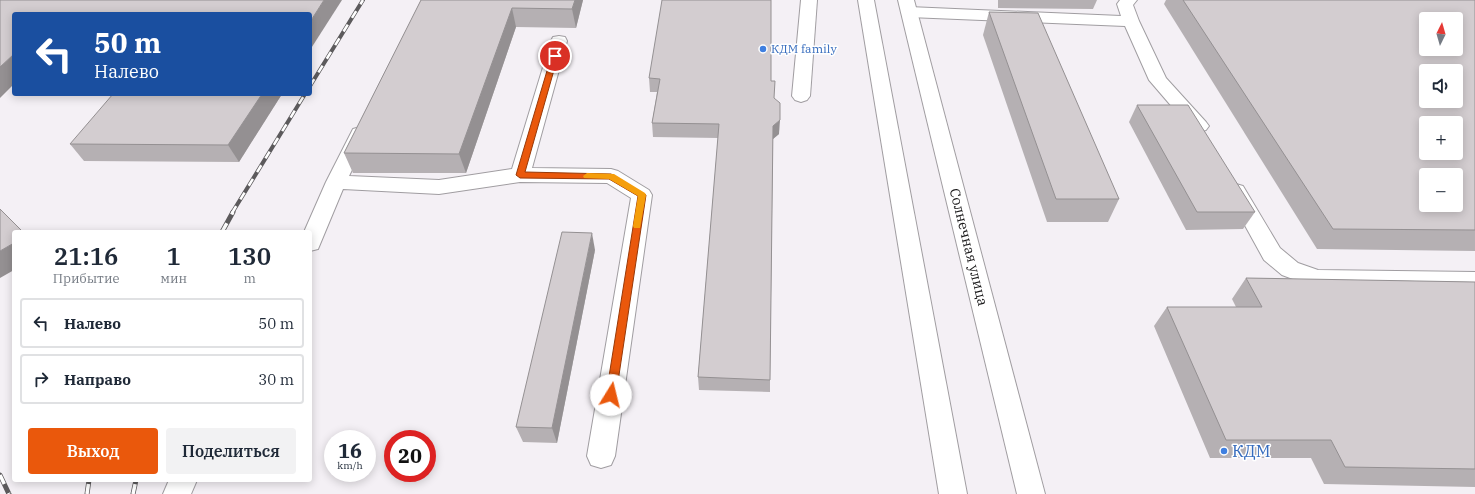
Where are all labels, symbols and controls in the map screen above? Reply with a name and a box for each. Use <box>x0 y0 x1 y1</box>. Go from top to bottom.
north arrow <box>1419 12 1463 56</box>
map controls <box>1419 12 1463 212</box>
text: 50 m <box>94 24 161 61</box>
icon: left <box>28 28 80 80</box>
pin <box>538 39 572 73</box>
place label: КДМ family <box>771 41 837 56</box>
marker: КДМ family <box>758 44 768 54</box>
icon: arrive <box>544 45 566 67</box>
text: Налево <box>94 60 159 83</box>
button: sound <box>1419 64 1463 108</box>
button: + <box>1419 116 1463 160</box>
button: − <box>1419 168 1463 212</box>
street label: Солнечная улица <box>946 186 992 308</box>
text: 21:16 <box>54 240 119 272</box>
text: 1 <box>167 240 181 272</box>
text: 130 <box>228 240 271 272</box>
text: Прибытие <box>53 270 119 287</box>
text: мин <box>160 270 187 287</box>
text: m <box>243 270 256 287</box>
icon: left <box>30 312 52 334</box>
text: Налево <box>64 314 121 333</box>
text: 50 m <box>258 314 294 333</box>
icon: right <box>30 368 52 390</box>
text: Направо <box>64 370 131 389</box>
text: 30 m <box>258 370 294 389</box>
position arrow <box>590 374 632 416</box>
button: Выход <box>28 428 158 474</box>
button: Поделиться <box>166 428 296 474</box>
speed limit sign: 20 <box>384 430 436 482</box>
text: 16 <box>338 437 362 464</box>
place label: КДМ <box>1232 440 1271 462</box>
marker: КДМ <box>1219 446 1229 456</box>
text: km/h <box>337 459 363 472</box>

